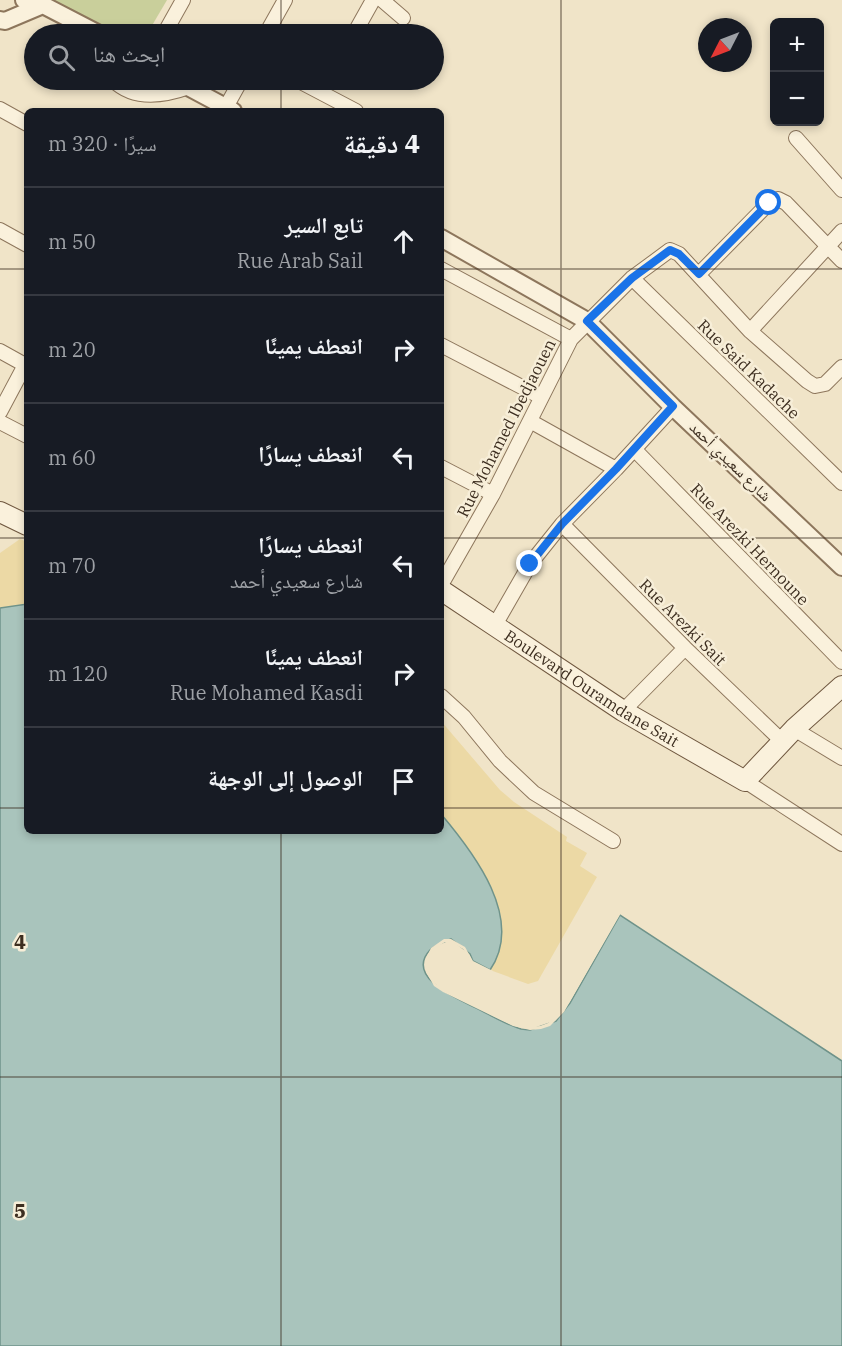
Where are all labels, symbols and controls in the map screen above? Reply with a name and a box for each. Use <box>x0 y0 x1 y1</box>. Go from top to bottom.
north arrow <box>698 18 752 72</box>
map controls <box>770 18 824 126</box>
button: + <box>770 18 824 72</box>
search box <box>24 24 444 90</box>
text: ابحث هنا <box>93 39 165 68</box>
icon: search <box>45 41 78 74</box>
button: − <box>770 72 824 126</box>
text: 4 دقيقة <box>344 126 420 160</box>
text: سيرًا · 320 m <box>48 130 157 157</box>
route start <box>755 189 781 215</box>
text: تابع السير <box>285 210 363 239</box>
icon: ahead <box>387 225 420 258</box>
text: 50 m <box>48 228 96 255</box>
text: Rue Arab Sail <box>237 247 363 274</box>
street label: Rue Said Kadache <box>694 315 804 423</box>
text: انعطف يمينًا <box>265 331 363 360</box>
icon: right <box>387 333 420 366</box>
text: 20 m <box>48 336 96 363</box>
street label: Rue Mohamed Ibedjaouen <box>452 336 560 520</box>
street label: شارع سعيدي أحمد <box>684 417 776 507</box>
text: انعطف يسارًا <box>258 439 363 468</box>
icon: left <box>387 441 420 474</box>
text: 60 m <box>48 444 96 471</box>
street label: Rue Arezki Hernoune <box>687 479 813 609</box>
text: انعطف يسارًا <box>258 530 363 559</box>
icon: left <box>387 549 420 582</box>
route end <box>516 550 542 576</box>
text: 70 m <box>48 552 96 579</box>
text: شارع سعيدي أحمد <box>230 567 363 594</box>
street label: Rue Arezki Sait <box>635 574 731 670</box>
street label: Boulevard Ouramdane Sait <box>501 625 683 751</box>
text: انعطف يمينًا <box>265 642 363 671</box>
icon: right <box>387 657 420 690</box>
text: 120 m <box>48 660 108 687</box>
text: Rue Mohamed Kasdi <box>170 679 363 706</box>
text: الوصول إلى الوجهة <box>208 763 363 792</box>
icon: arrive <box>387 765 420 798</box>
text: 4 <box>14 928 26 955</box>
text: 5 <box>14 1197 26 1224</box>

